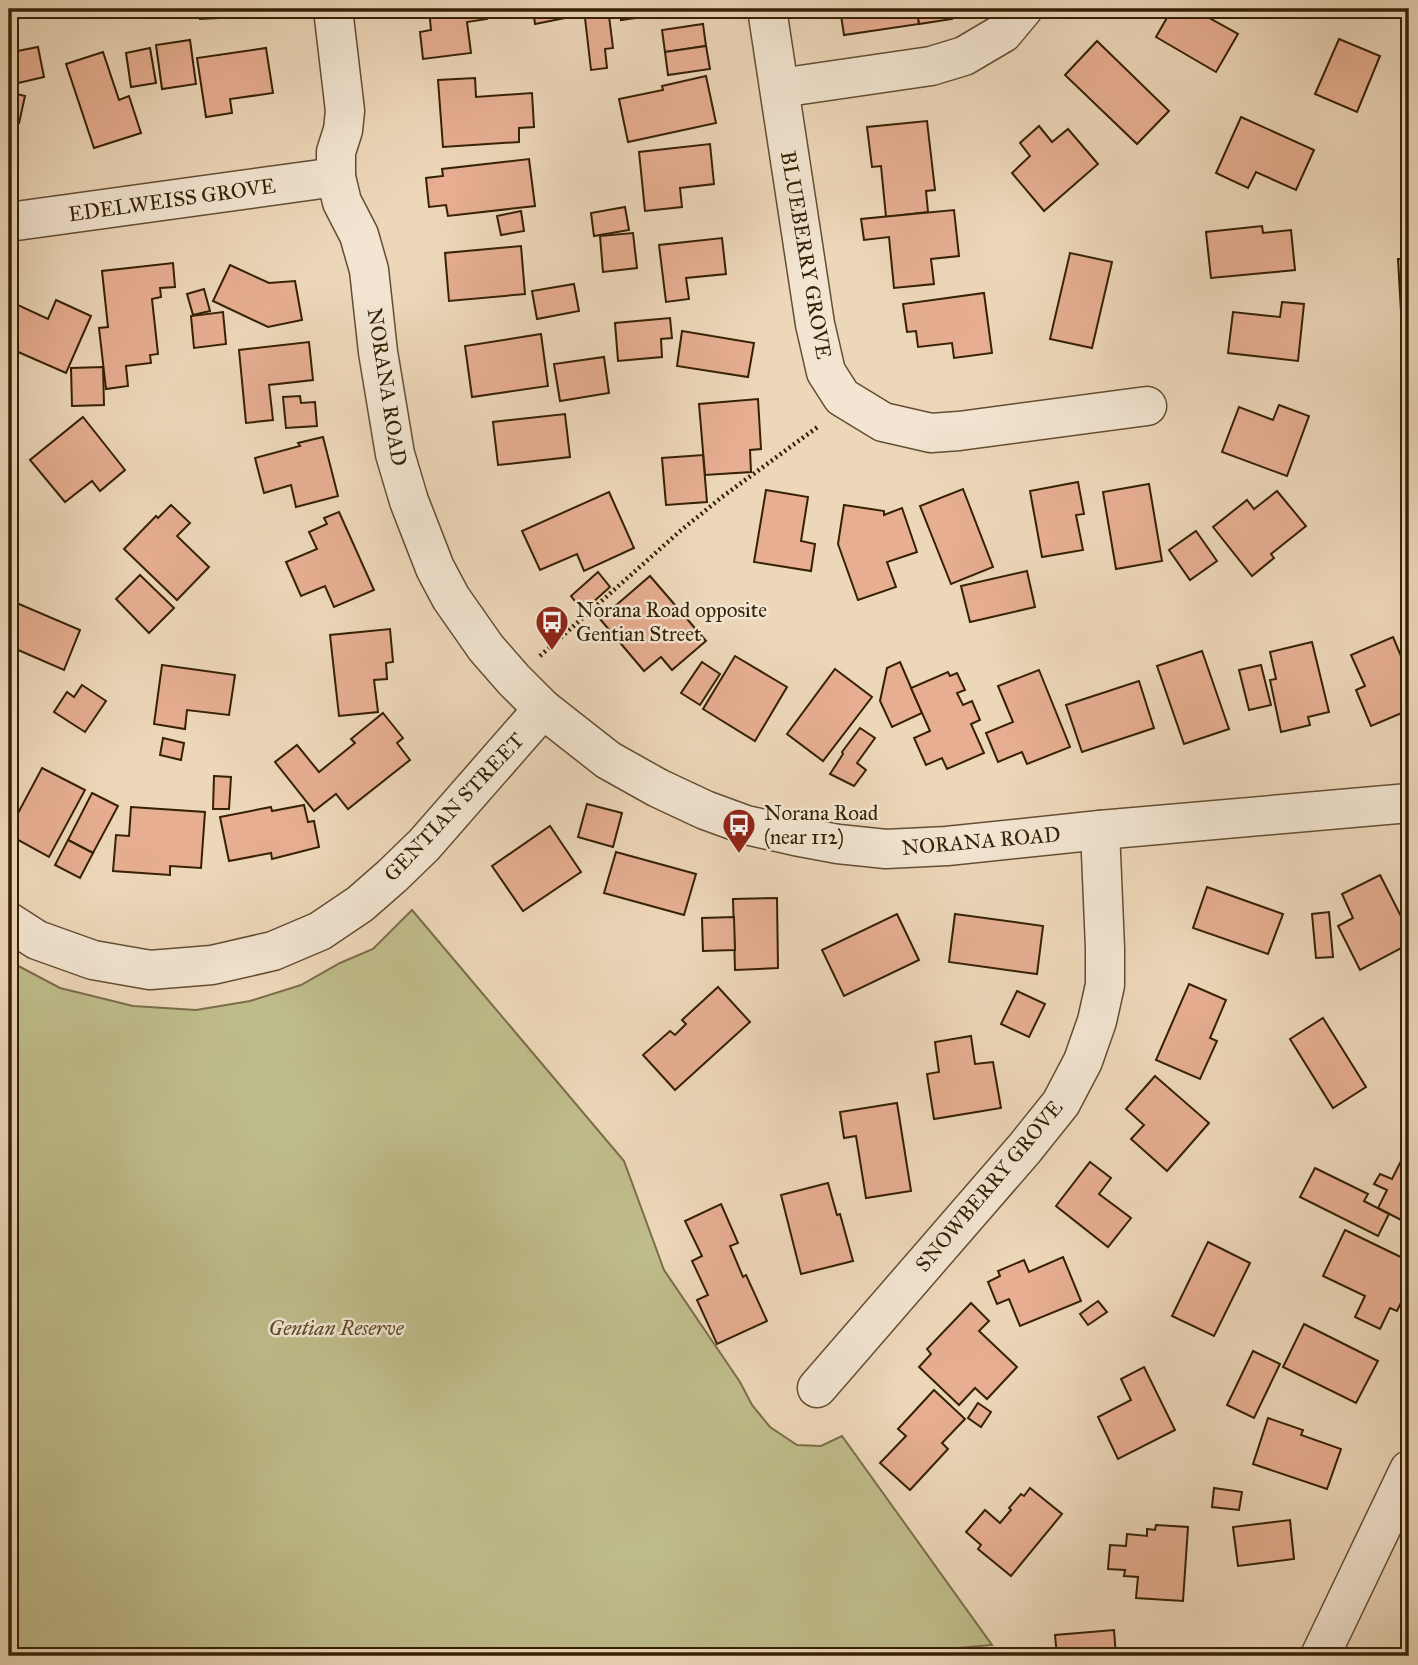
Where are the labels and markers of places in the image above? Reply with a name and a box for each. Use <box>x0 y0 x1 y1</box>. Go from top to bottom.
place label: Norana Road opposite Gentian Street <box>576 597 767 647</box>
bus stop icon: Norana Road opposite Gentian Street <box>533 603 571 652</box>
place label: Norana Road (near 112) <box>764 800 879 850</box>
bus stop icon: Norana Road (near 112) <box>720 806 758 855</box>

